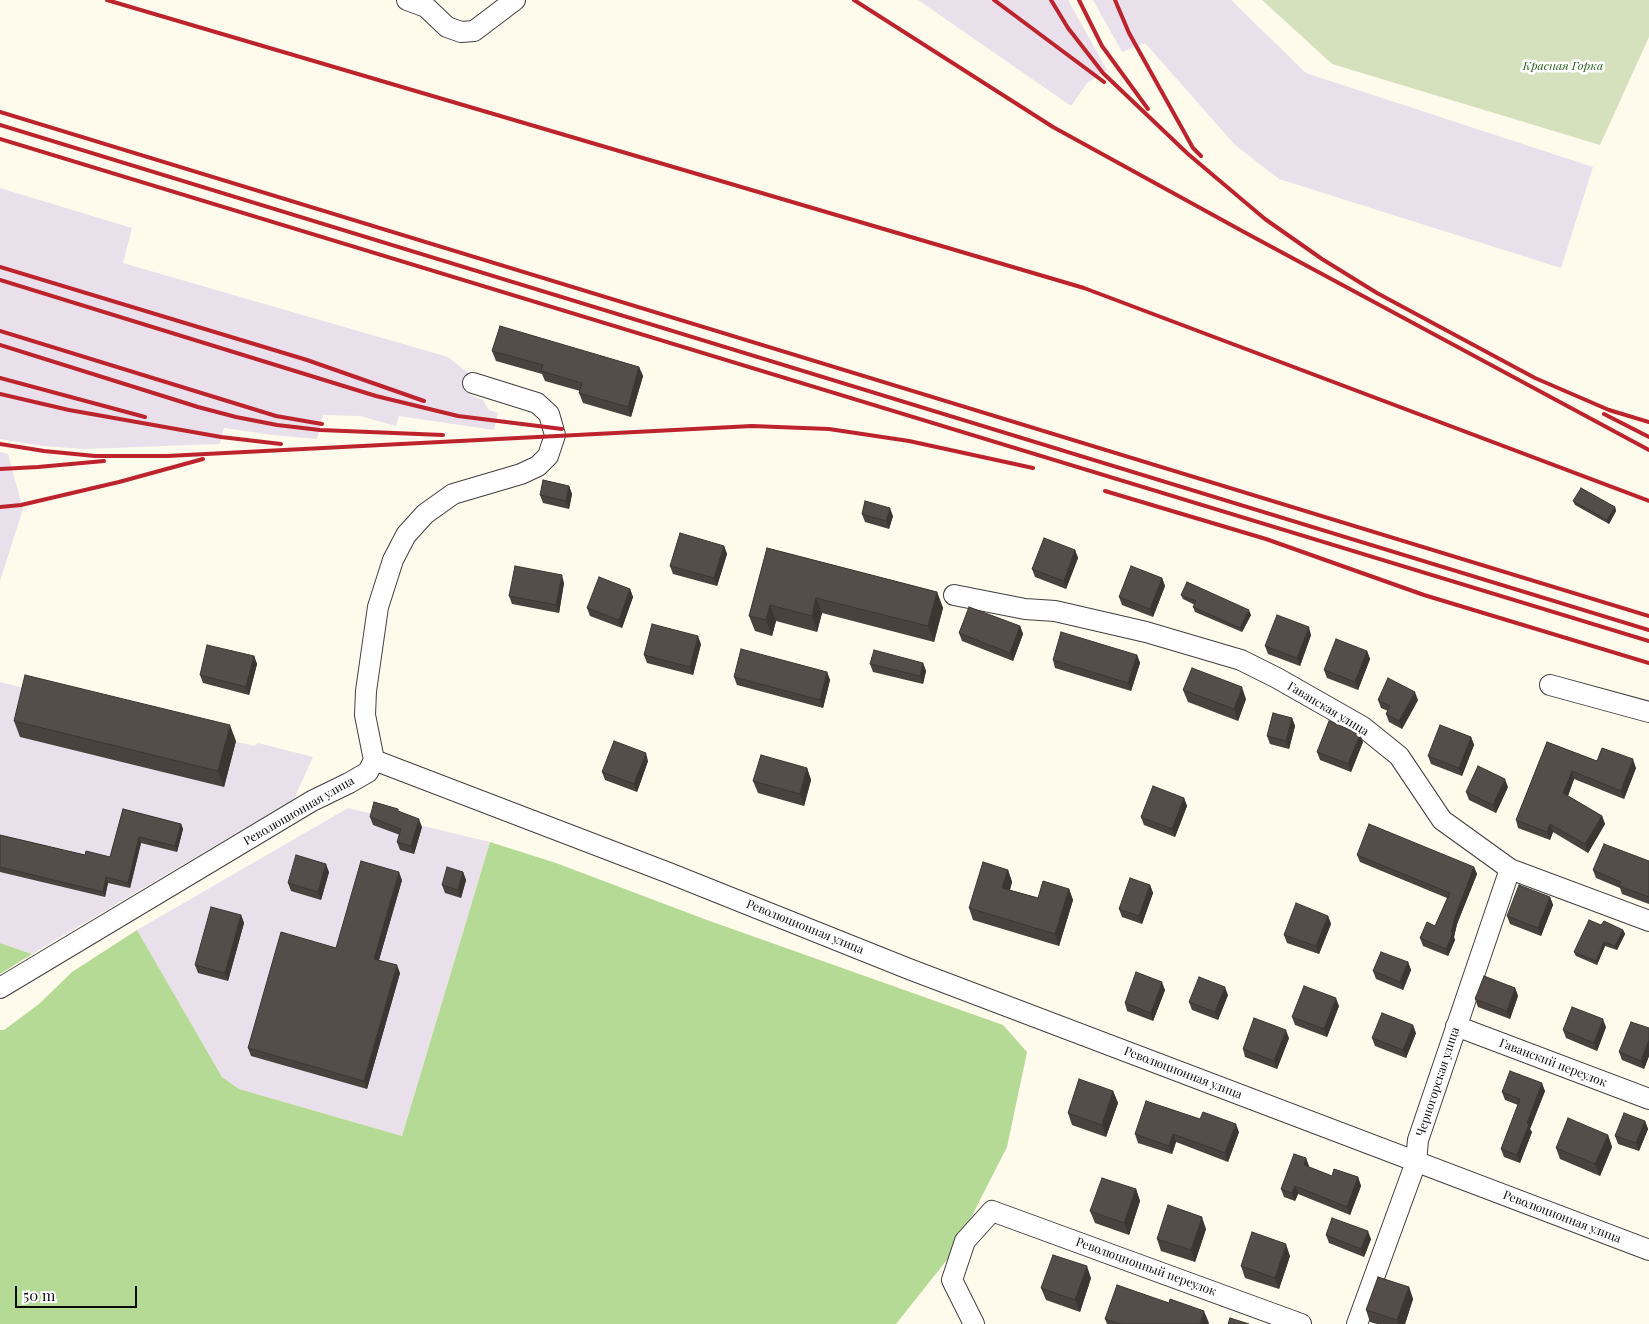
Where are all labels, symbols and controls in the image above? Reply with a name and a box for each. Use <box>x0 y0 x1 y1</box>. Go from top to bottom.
park label: Красная Горка <box>1523 59 1603 73</box>
street label: Гаванская улица <box>1285 679 1371 739</box>
street label: Революционная улица <box>241 773 357 849</box>
street label: Революционная улица <box>744 897 866 957</box>
street label: Черногорская улица <box>1413 1025 1463 1139</box>
street label: Гаванский переулок <box>1497 1036 1609 1090</box>
street label: Революционная улица <box>1122 1044 1244 1102</box>
street label: Революционная улица <box>1501 1188 1623 1246</box>
street label: Революционный переулок <box>1074 1235 1218 1299</box>
scale bar <box>18 1276 140 1308</box>
text: 50 m <box>23 1285 55 1305</box>

